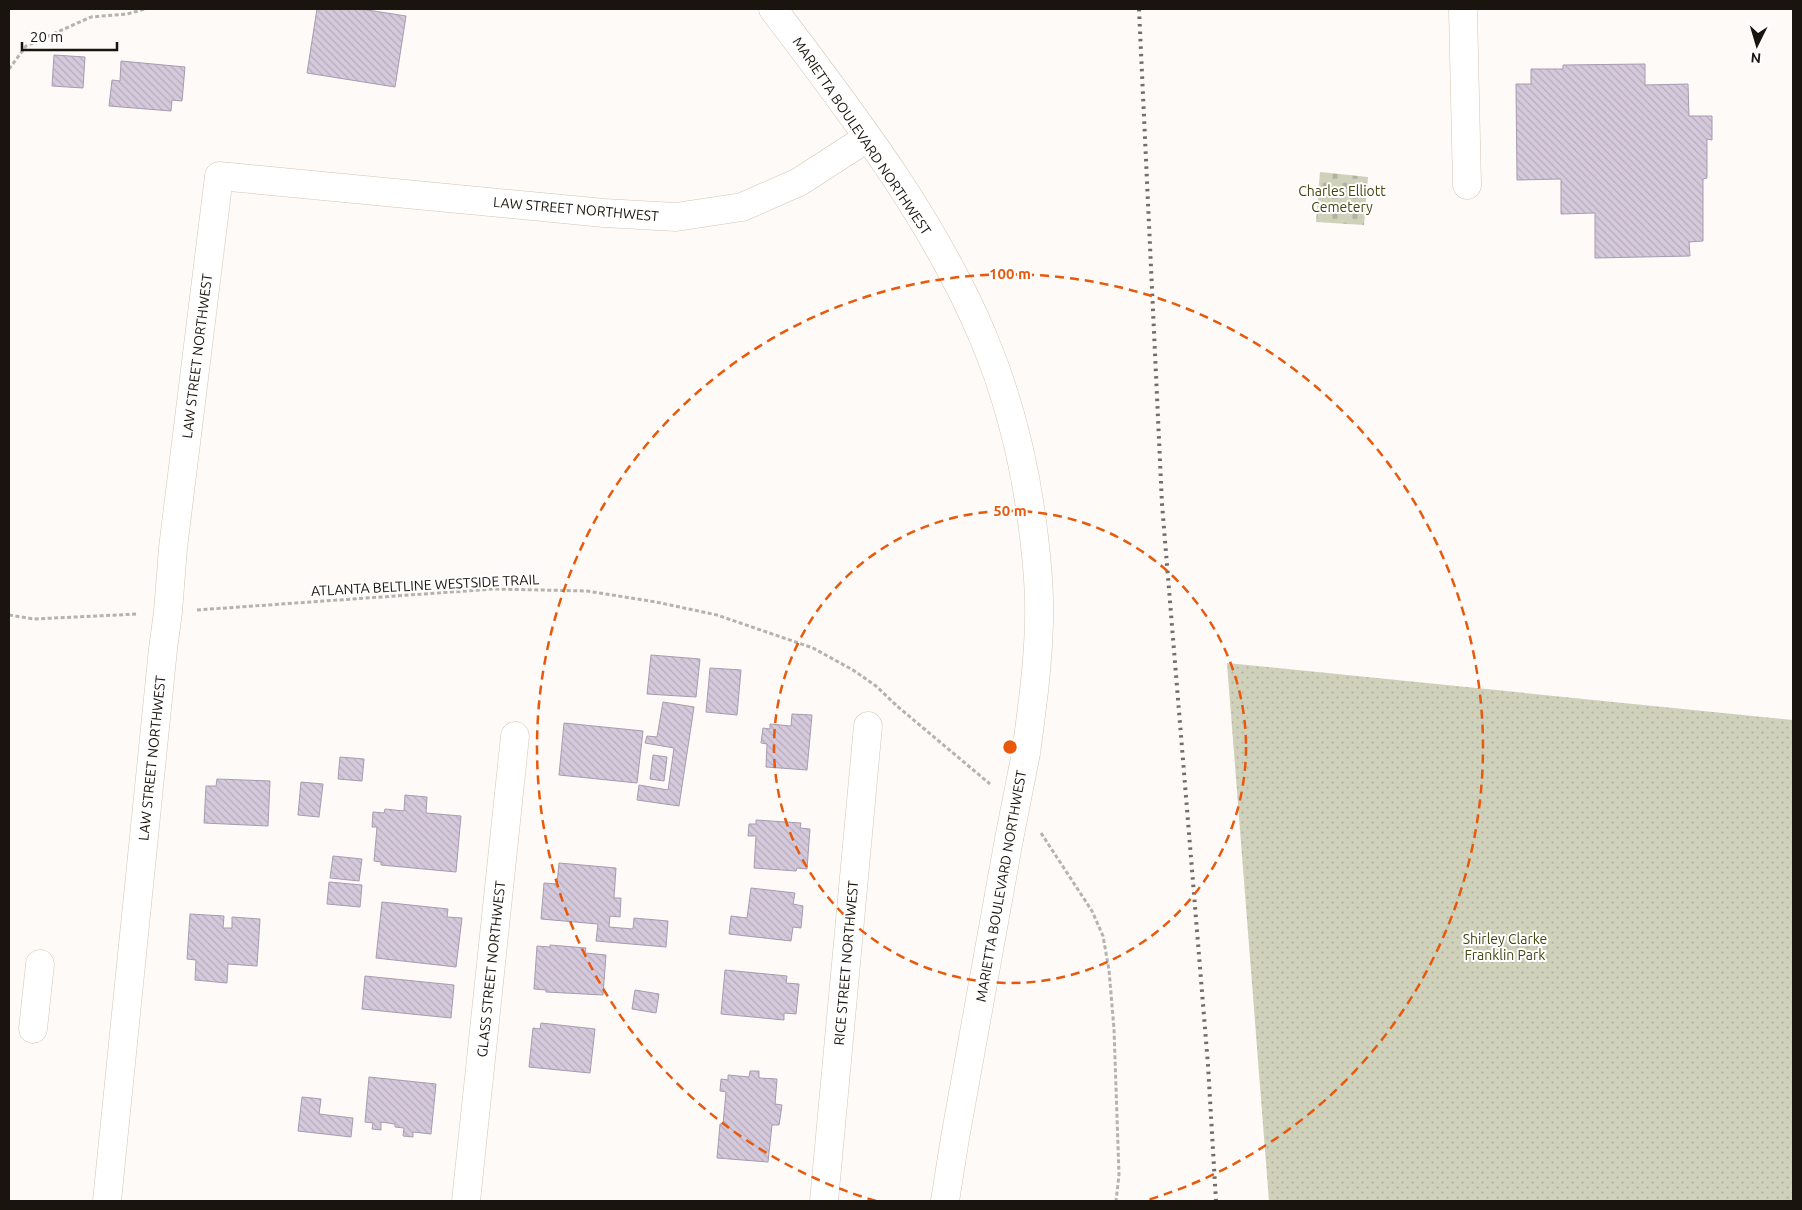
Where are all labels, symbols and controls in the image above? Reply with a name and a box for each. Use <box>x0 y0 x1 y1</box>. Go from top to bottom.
scale bar <box>22 20 118 52</box>
north arrow <box>1732 20 1782 70</box>
text: 20 m <box>30 28 63 45</box>
street label: MARIETTA BOULEVARD NORTHWEST <box>790 34 935 238</box>
text: N <box>1750 50 1762 66</box>
park label: Charles Elliott Cemetery <box>1298 183 1386 215</box>
street label: LAW STREET NORTHWEST <box>493 194 660 224</box>
text: 100 m <box>989 265 1031 282</box>
street label: LAW STREET NORTHWEST <box>179 272 215 439</box>
text: 50 m <box>993 502 1027 519</box>
street label: ATLANTA BELTLINE WESTSIDE TRAIL <box>310 571 540 599</box>
street label: LAW STREET NORTHWEST <box>135 674 169 841</box>
centre of rings <box>1001 738 1019 756</box>
street label: MARIETTA BOULEVARD NORTHWEST <box>973 769 1029 1003</box>
street label: GLASS STREET NORTHWEST <box>474 880 508 1058</box>
street label: RICE STREET NORTHWEST <box>831 880 861 1046</box>
park label: Shirley Clarke Franklin Park <box>1463 931 1547 963</box>

